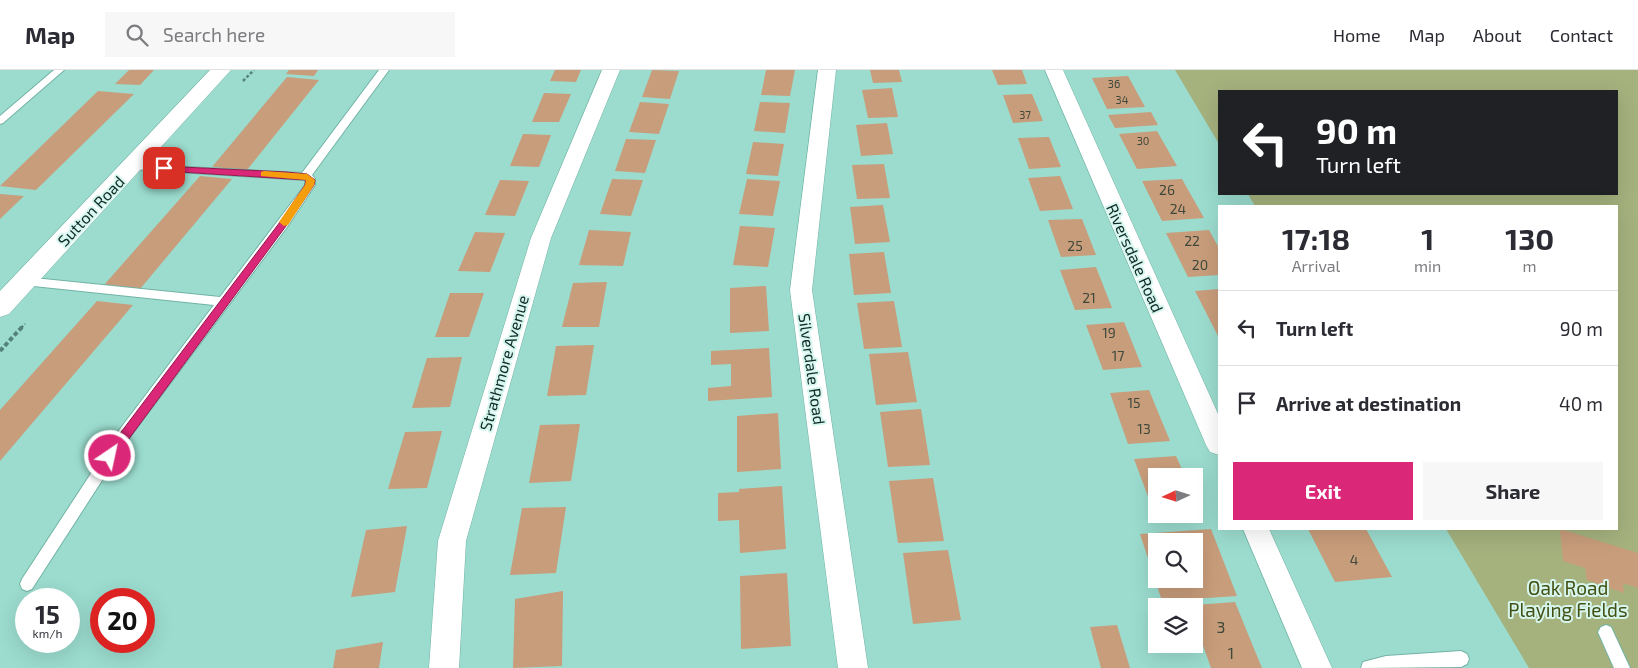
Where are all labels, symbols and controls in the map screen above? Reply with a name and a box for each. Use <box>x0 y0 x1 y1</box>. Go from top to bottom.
search box <box>105 12 455 57</box>
text: Map <box>25 20 75 49</box>
icon: search <box>123 21 151 49</box>
text: Search here <box>163 23 265 46</box>
text: Home <box>1333 24 1381 46</box>
text: Map <box>1409 24 1445 46</box>
text: About <box>1473 24 1522 46</box>
text: Contact <box>1550 24 1613 46</box>
house number: 36 <box>1108 77 1120 90</box>
house number: 34 <box>1116 93 1129 106</box>
house number: 37 <box>1019 108 1031 121</box>
text: 90 m <box>1316 109 1397 151</box>
icon: left <box>1233 110 1298 175</box>
house number: 30 <box>1137 134 1149 147</box>
pin <box>143 147 185 189</box>
text: Turn left <box>1316 151 1401 177</box>
icon: arrive <box>150 154 178 182</box>
street label: Sutton Road <box>53 172 128 250</box>
house number: 26 <box>1159 181 1175 198</box>
street label: Riversdale Road <box>1103 200 1168 315</box>
house number: 24 <box>1170 200 1186 217</box>
text: 17:18 <box>1282 220 1350 256</box>
text: 1 <box>1421 220 1434 256</box>
text: 130 <box>1505 220 1554 256</box>
house number: 22 <box>1184 232 1200 249</box>
house number: 25 <box>1067 237 1083 254</box>
house number: 20 <box>1192 256 1208 273</box>
text: Arrival <box>1292 256 1340 275</box>
text: min <box>1414 256 1441 275</box>
text: m <box>1523 256 1537 275</box>
house number: 21 <box>1082 289 1096 306</box>
street label: Strathmore Avenue <box>475 293 532 433</box>
street label: Silverdale Road <box>795 312 830 426</box>
icon: left <box>1233 314 1261 342</box>
text: Turn left <box>1276 317 1353 340</box>
text: 90 m <box>1560 317 1603 340</box>
house number: 19 <box>1102 324 1116 341</box>
house number: 17 <box>1112 347 1124 364</box>
icon: arrive <box>1233 389 1261 417</box>
text: Arrive at destination <box>1276 392 1461 415</box>
text: 40 m <box>1559 392 1603 415</box>
house number: 15 <box>1127 394 1141 411</box>
house number: 13 <box>1137 420 1151 437</box>
position arrow <box>83 429 135 481</box>
button: Exit <box>1233 462 1413 520</box>
button: Share <box>1423 462 1603 520</box>
north arrow <box>1148 468 1202 522</box>
map controls <box>1148 468 1203 653</box>
button: search <box>1148 533 1203 588</box>
house number: 4 <box>1350 551 1358 568</box>
park label: Oak Road Playing Fields <box>1508 576 1628 621</box>
speed limit sign: 20 <box>90 588 155 653</box>
button: layers <box>1148 598 1203 653</box>
text: 15 <box>35 599 60 629</box>
house number: 3 <box>1217 617 1225 636</box>
text: km/h <box>33 626 62 640</box>
house number: 1 <box>1228 643 1234 662</box>

